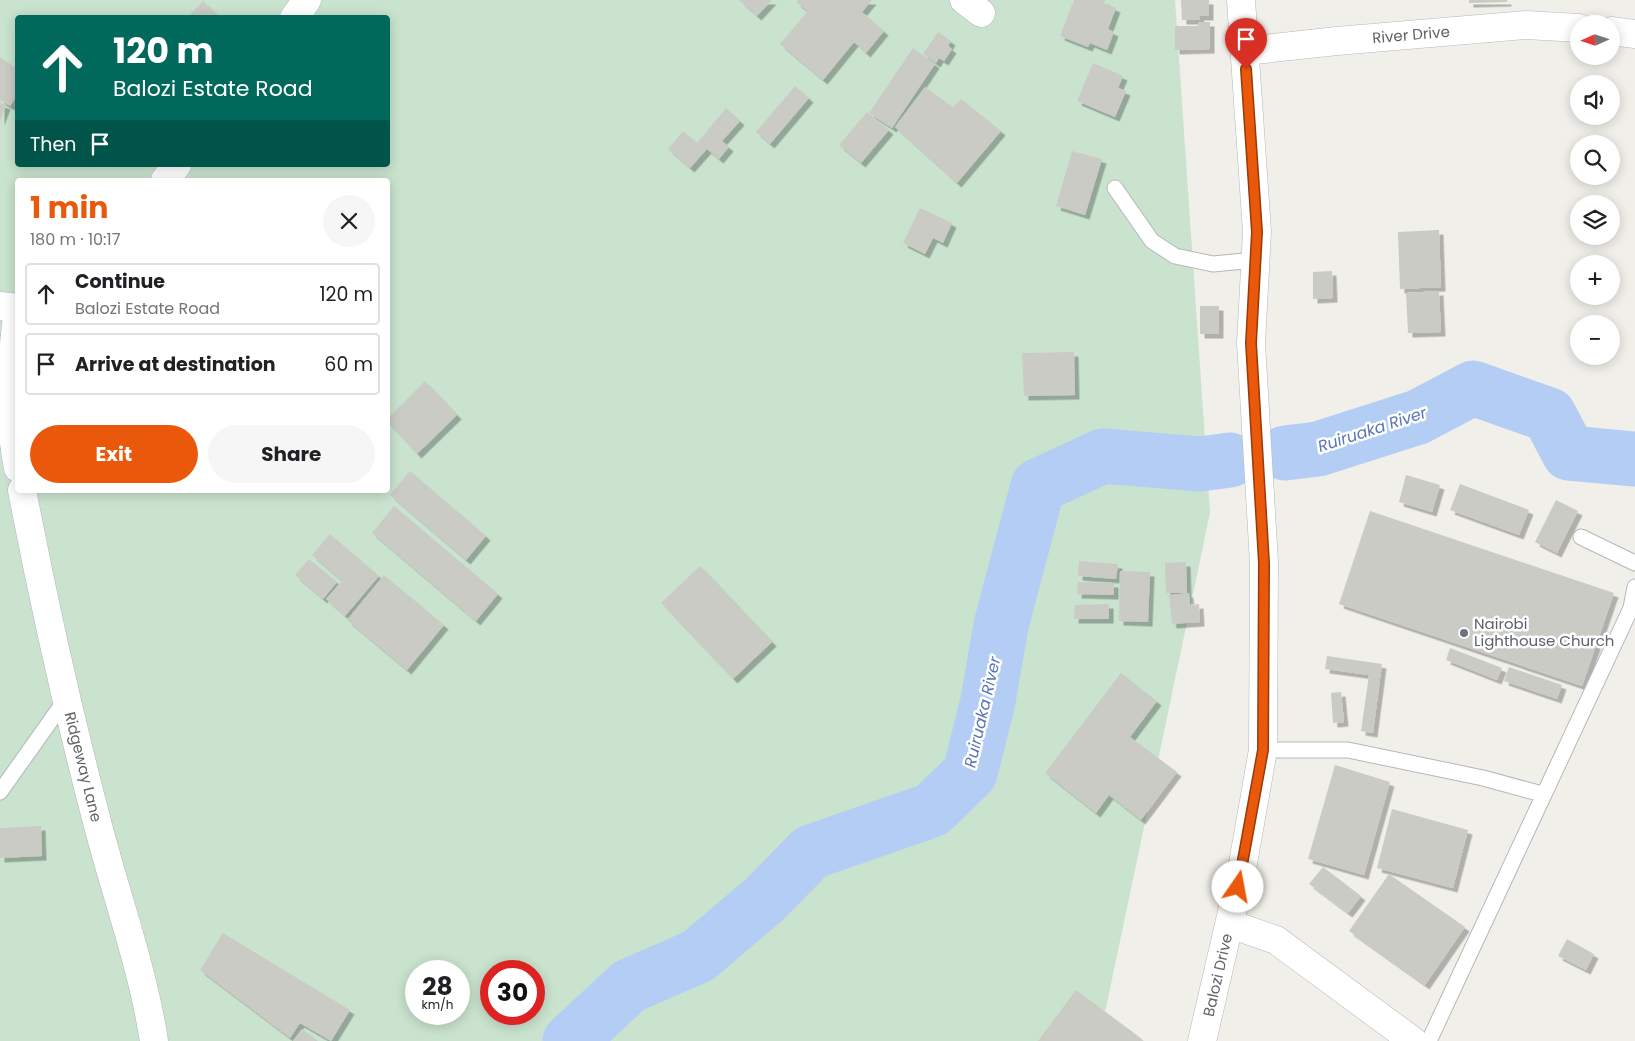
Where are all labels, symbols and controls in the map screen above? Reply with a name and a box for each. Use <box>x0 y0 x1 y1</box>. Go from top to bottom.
north arrow <box>1570 15 1620 65</box>
map controls <box>1570 15 1620 365</box>
pin <box>1225 18 1267 69</box>
street label: River Drive <box>1371 21 1451 48</box>
icon: arrive <box>1232 25 1260 53</box>
text: 120 m <box>113 26 213 75</box>
icon: ahead <box>30 35 95 100</box>
text: Balozi Estate Road <box>113 73 313 104</box>
button: sound <box>1570 75 1620 125</box>
icon: arrive <box>86 130 114 158</box>
text: Then <box>30 131 76 158</box>
button: search <box>1570 135 1620 185</box>
text: 1 min <box>30 186 108 229</box>
button: close <box>323 195 375 247</box>
button: layers <box>1570 195 1620 245</box>
text: 180 m · 10:17 <box>30 228 120 251</box>
button: + <box>1570 255 1620 305</box>
text: Continue <box>75 268 165 295</box>
icon: ahead <box>32 280 60 308</box>
text: 120 m <box>319 281 373 308</box>
text: Balozi Estate Road <box>75 297 220 320</box>
button: − <box>1570 315 1620 365</box>
icon: arrive <box>32 350 60 378</box>
text: Arrive at destination <box>75 351 276 378</box>
text: 60 m <box>324 351 373 378</box>
water label: Ruiruaka River <box>1315 401 1431 458</box>
button: Exit <box>30 425 198 483</box>
button: Share <box>208 425 375 483</box>
place label: Nairobi Lighthouse Church <box>1474 613 1614 651</box>
marker: Nairobi Lighthouse Church <box>1458 627 1470 639</box>
water label: Ruiruaka River <box>959 653 1007 770</box>
street label: Ridgeway Lane <box>60 710 107 824</box>
position arrow <box>1211 860 1263 912</box>
street label: Balozi Drive <box>1198 931 1237 1019</box>
speed limit sign: 30 <box>480 960 545 1025</box>
text: 28 <box>422 969 453 1004</box>
text: km/h <box>422 996 453 1013</box>

